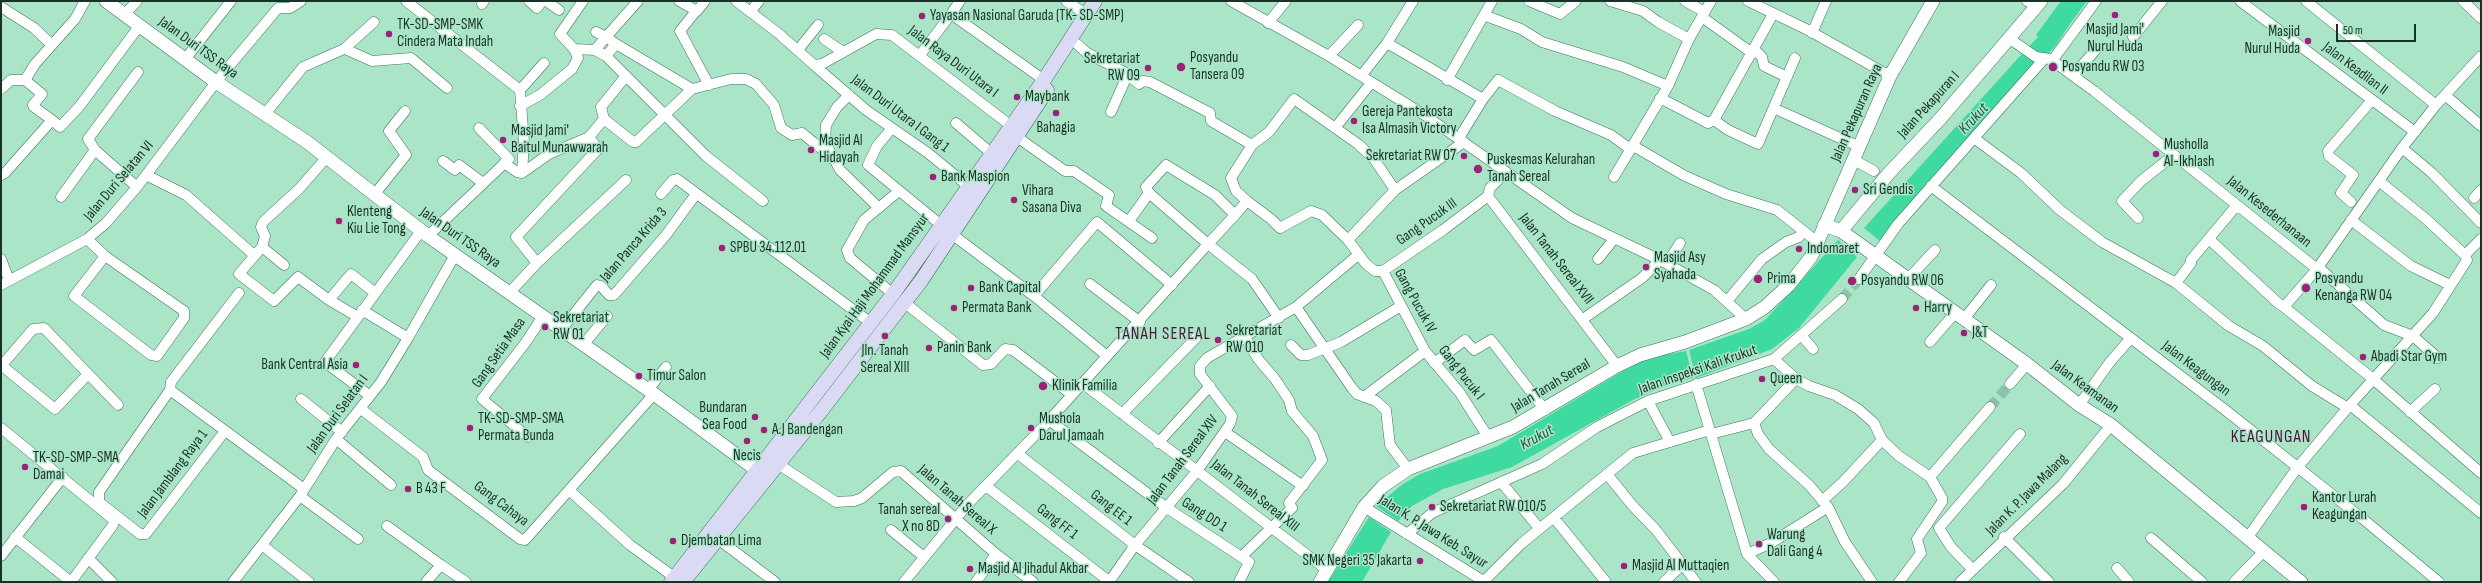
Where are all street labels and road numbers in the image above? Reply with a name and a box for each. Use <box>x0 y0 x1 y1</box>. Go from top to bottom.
street label: Jalan Duri TSS Raya <box>155 13 241 83</box>
street label: Jalan Raya Duri Utara I <box>904 22 1002 102</box>
street label: Jalan Keadilan II <box>2319 39 2391 99</box>
street label: Jalan Pekapuran Raya <box>1827 61 1887 165</box>
street label: Jalan Pekapuran I <box>1894 68 1964 142</box>
street label: Jalan Duri Utara I Gang 1 <box>847 71 953 157</box>
street label: Jalan Duri Selatan VI <box>80 137 158 225</box>
street label: Jalan Kesederhanaan <box>2223 172 2315 252</box>
street label: Gang Pucuk III <box>1393 195 1461 249</box>
street label: Jalan Duri TSS Raya <box>416 204 504 272</box>
street label: Jalan Panca Krida 3 <box>597 204 671 286</box>
street label: Jalan Kyai Haji Mohammad Mansyur <box>817 210 933 362</box>
street label: Jalan Tanah Sereal XVII <box>1515 210 1597 308</box>
street label: Gang Pucuk IV <box>1390 266 1440 336</box>
street label: Gang Setia Masa <box>468 314 530 392</box>
street label: Jalan Keagungan <box>2158 337 2234 401</box>
street label: Jalan Inspeksi Kali Krukut <box>1636 341 1760 399</box>
street label: Gang Pucuk I <box>1434 342 1488 404</box>
street label: Jalan Tanah Sereal <box>1508 355 1594 417</box>
street label: Jalan Keamanan <box>2048 357 2122 417</box>
street label: Jalan Duri Selatan I <box>304 371 372 457</box>
street label: Jalan Tanah Sereal XIV <box>1143 412 1223 508</box>
street label: Jalan Jamblang Raya 1 <box>134 426 212 522</box>
street label: Jalan K. P. Jawa Malang <box>1982 450 2072 540</box>
street label: Jalan Tanah Sereal XIII <box>1207 456 1303 536</box>
street label: Jalan Tanah Sereal X <box>914 461 1000 539</box>
street label: Gang Cahaya <box>470 477 532 531</box>
street label: Gang EE 1 <box>1087 486 1135 530</box>
street label: Jalan K. P. Jawa Keb. Sayur <box>1375 491 1491 573</box>
street label: Gang DD 1 <box>1178 494 1230 536</box>
street label: Gang FF 1 <box>1033 500 1081 544</box>

